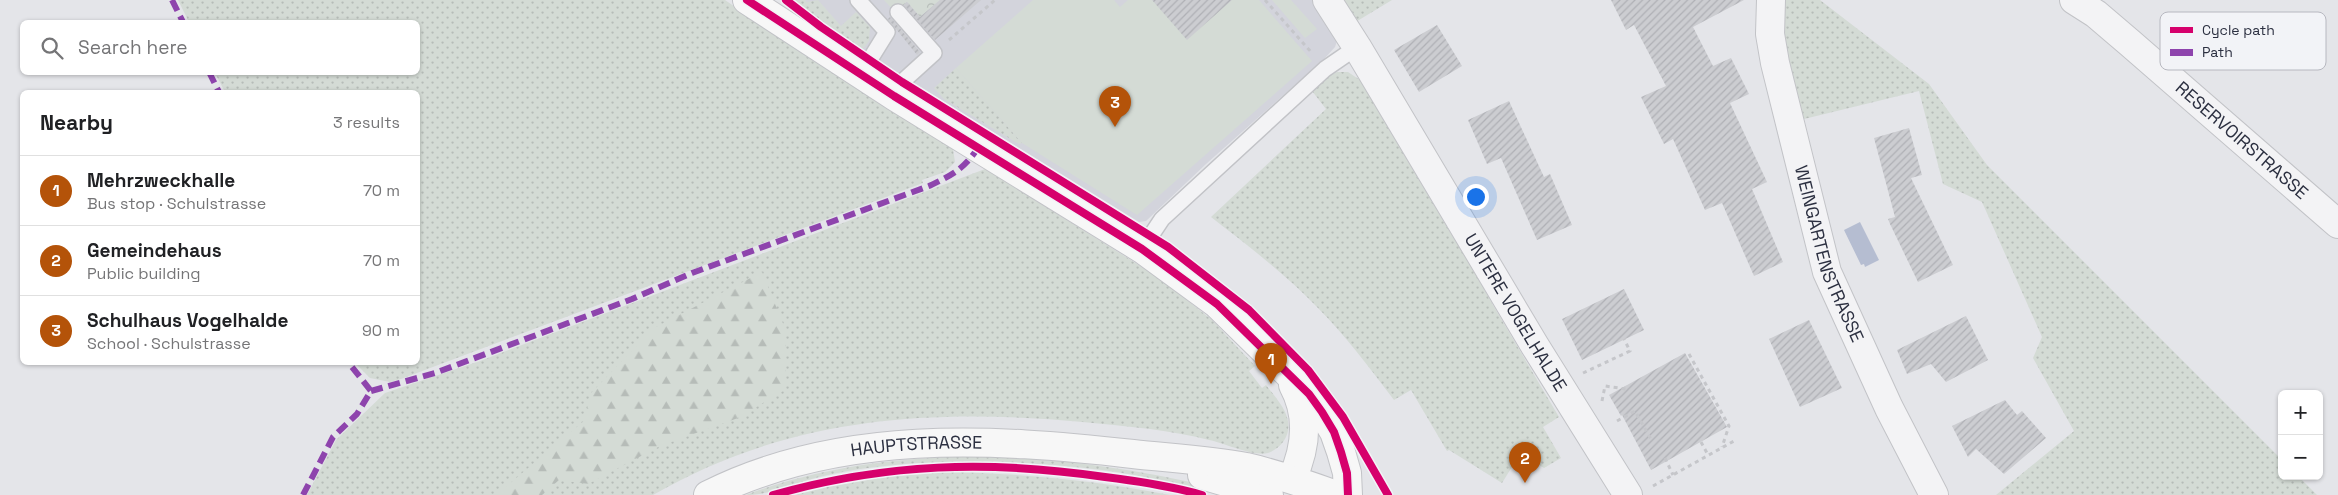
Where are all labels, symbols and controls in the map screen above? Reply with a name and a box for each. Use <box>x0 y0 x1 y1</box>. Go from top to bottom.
legend <box>2160 12 2326 70</box>
search box <box>20 20 420 75</box>
text: Cycle path <box>2202 21 2275 39</box>
icon: search <box>38 34 66 62</box>
text: Search here <box>78 35 188 60</box>
text: Path <box>2202 43 2233 61</box>
street label: RESERVOIRSTRASSE <box>2171 76 2313 204</box>
pin: 3 <box>1099 86 1131 127</box>
text: Nearby <box>40 109 113 136</box>
text: 3 results <box>333 112 400 133</box>
street label: WEINGARTENSTRASSE <box>1790 163 1869 346</box>
text: Mehrzweckhalle <box>87 168 235 193</box>
text: 1 <box>52 180 60 201</box>
text: 70 m <box>363 180 400 201</box>
your location <box>1463 184 1489 210</box>
text: Bus stop · Schulstrasse <box>87 193 266 214</box>
street label: UNTERE VOGELHALDE <box>1460 229 1572 395</box>
text: Gemeindehaus <box>87 238 222 263</box>
text: 2 <box>51 250 61 271</box>
text: 70 m <box>363 250 400 271</box>
text: Public building <box>87 263 200 284</box>
text: Schulhaus Vogelhalde <box>87 308 288 333</box>
text: 3 <box>51 320 61 341</box>
text: 90 m <box>362 320 400 341</box>
text: School · Schulstrasse <box>87 333 251 354</box>
pin: 1 <box>1255 343 1287 384</box>
map controls <box>2278 390 2323 480</box>
button: + <box>2278 390 2323 435</box>
street label: HAUPTSTRASSE <box>849 430 982 461</box>
button: − <box>2278 435 2323 480</box>
pin: 2 <box>1509 442 1541 483</box>

